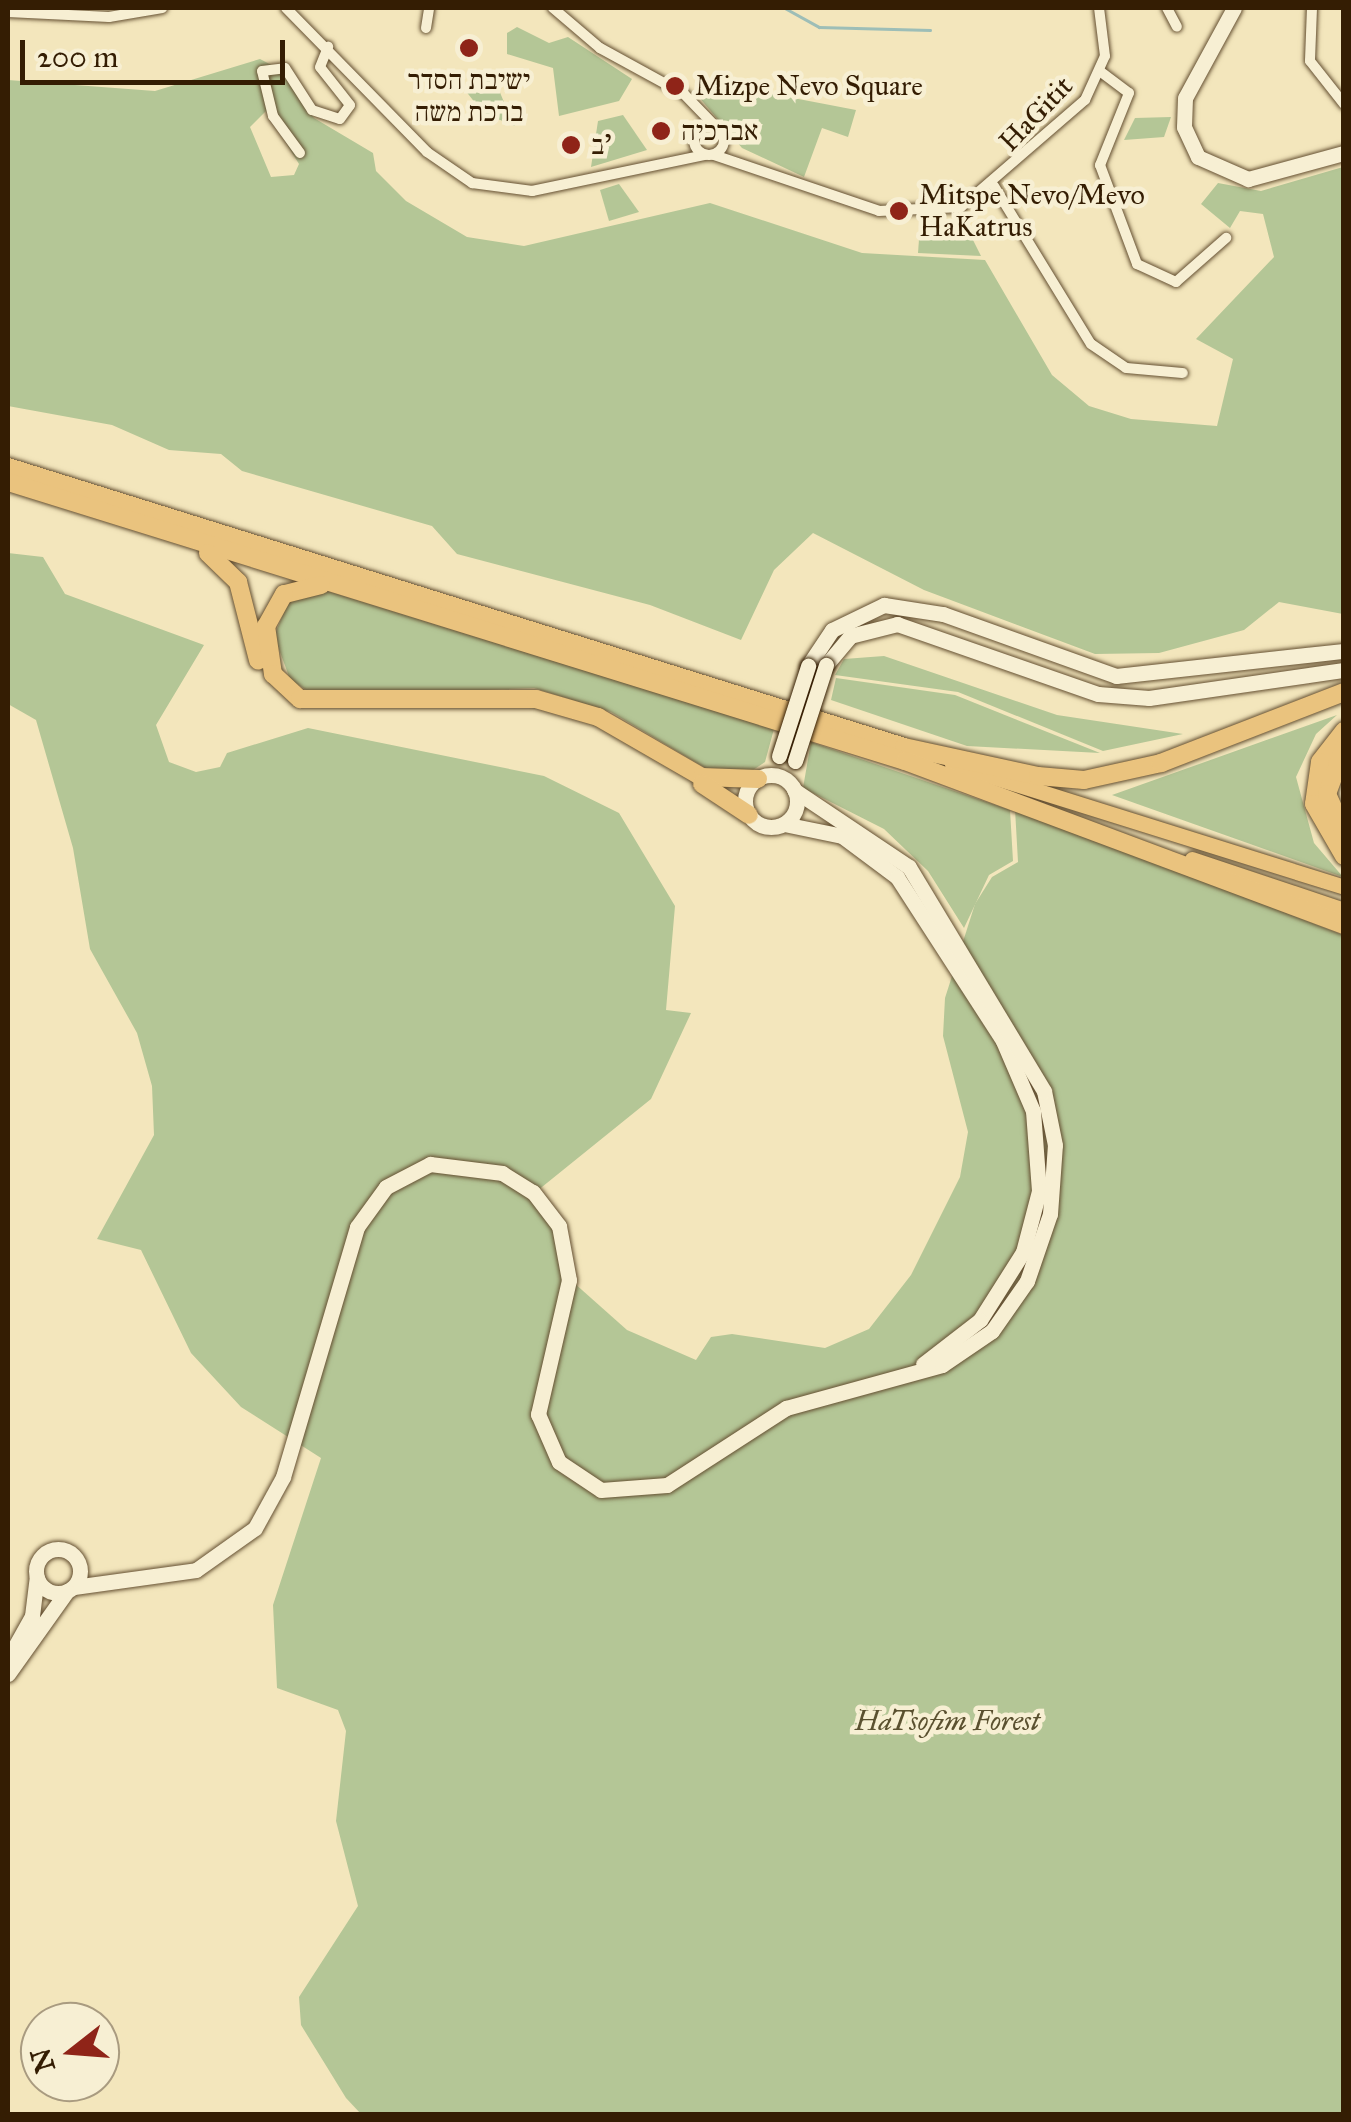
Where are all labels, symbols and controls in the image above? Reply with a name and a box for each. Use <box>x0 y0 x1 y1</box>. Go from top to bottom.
scale bar <box>25 20 290 82</box>
marker: ישיבת הסדר ברכת משה <box>458 37 480 59</box>
text: 200 m <box>37 39 118 75</box>
place label: ישיבת הסדר ברכת משה <box>408 63 530 129</box>
place label: Mizpe Nevo Square <box>695 69 923 103</box>
street label: HaGitit <box>992 69 1080 159</box>
marker: Mizpe Nevo Square <box>664 75 686 97</box>
place label: אברכיה <box>681 114 759 148</box>
marker: אברכיה <box>650 120 672 142</box>
place label: ב' <box>591 128 611 162</box>
marker: ב' <box>560 134 582 156</box>
place label: Mitspe Nevo/Mevo HaKatrus <box>919 178 1145 244</box>
marker: Mitspe Nevo/Mevo HaKatrus <box>888 200 910 222</box>
park label: HaTsofim Forest <box>854 1704 1040 1738</box>
north arrow <box>20 2002 120 2102</box>
text: N <box>23 2044 63 2077</box>

